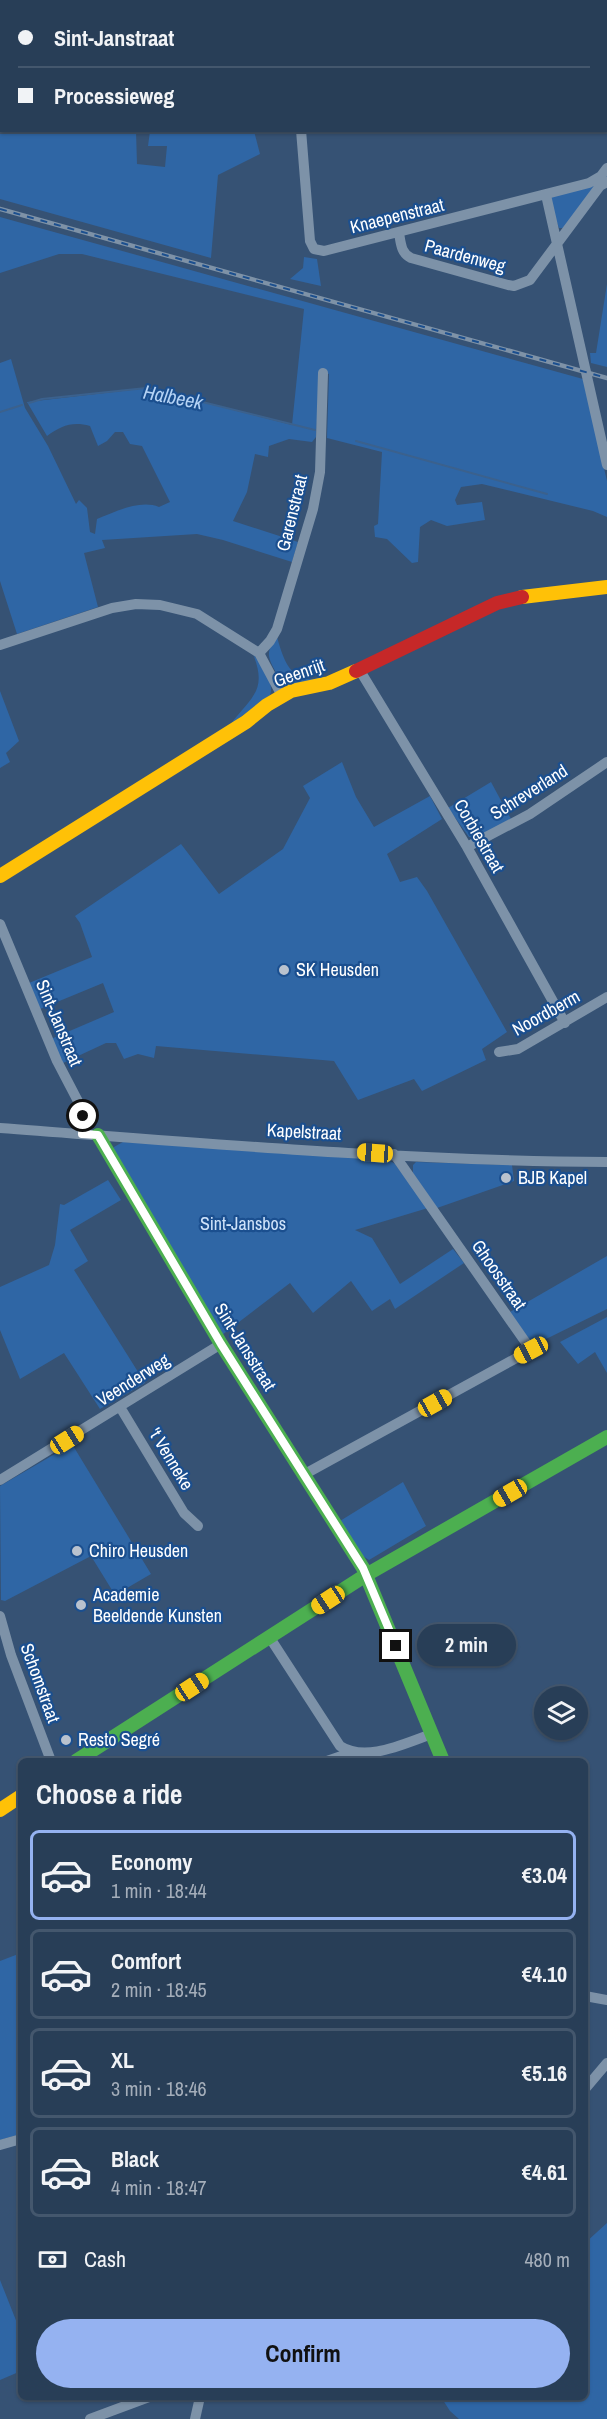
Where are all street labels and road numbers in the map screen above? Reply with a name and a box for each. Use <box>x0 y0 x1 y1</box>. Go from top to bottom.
street label: Knaepenstraat <box>347 192 446 239</box>
street label: Paardenweg <box>422 233 509 279</box>
street label: Garenstraat <box>270 472 313 554</box>
street label: Geenrijt <box>270 652 328 693</box>
street label: Schreverland <box>485 758 572 825</box>
street label: Corbiestraat <box>448 794 511 877</box>
street label: Sint-Janstraat <box>30 976 89 1070</box>
street label: Noordberm <box>507 984 584 1041</box>
street label: Kapelstraat <box>266 1117 342 1146</box>
street label: Ghoosstraat <box>466 1235 533 1315</box>
street label: Sint-Jansstraat <box>209 1298 282 1395</box>
street label: Veenderweg <box>91 1347 175 1412</box>
street label: 't Venneke <box>143 1423 200 1495</box>
street label: Schomstraat <box>15 1640 66 1726</box>

